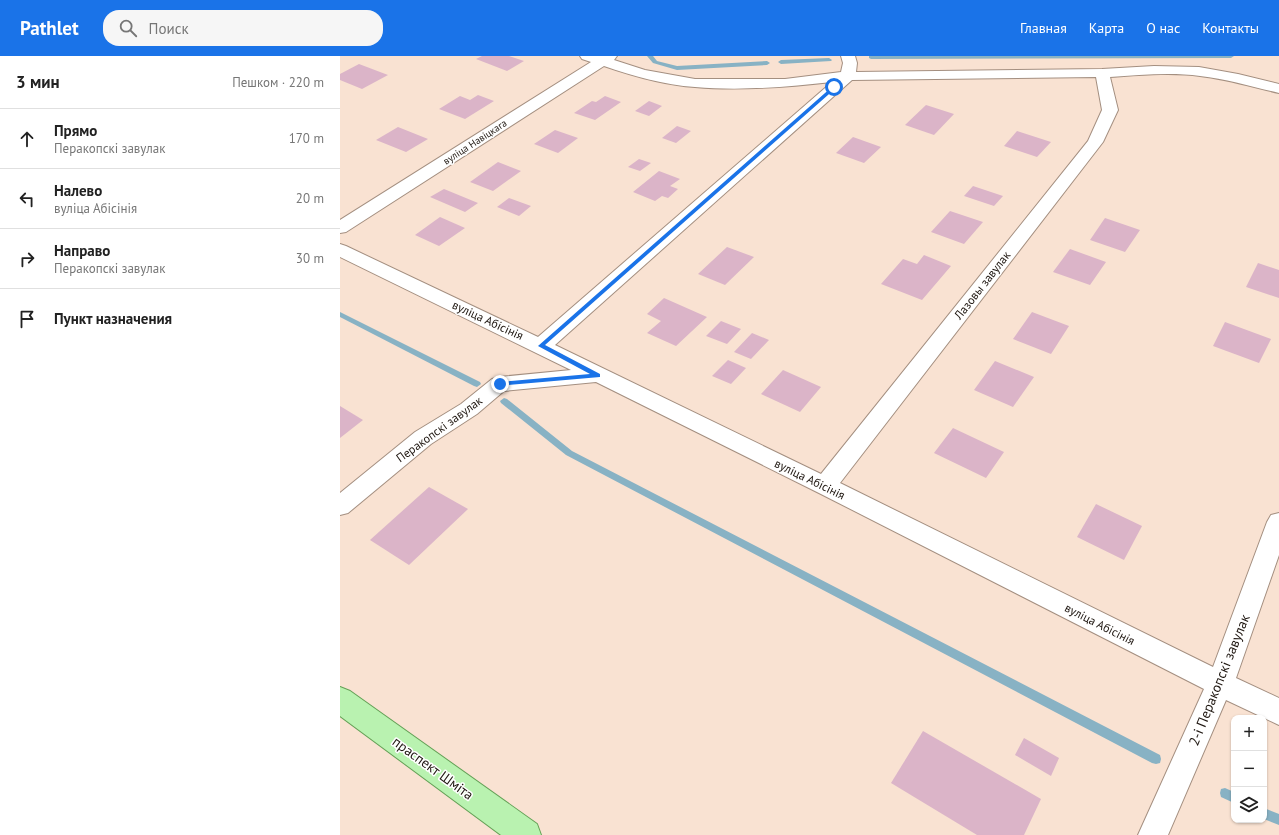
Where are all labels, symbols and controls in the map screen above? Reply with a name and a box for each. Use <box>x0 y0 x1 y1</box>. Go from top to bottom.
search box <box>103 10 383 46</box>
text: Pathlet <box>20 16 79 40</box>
icon: search <box>117 17 139 39</box>
text: Поиск <box>149 19 189 38</box>
text: Главная <box>1020 19 1067 37</box>
text: Карта <box>1089 19 1124 37</box>
text: О нас <box>1146 19 1180 37</box>
text: Контакты <box>1202 19 1259 37</box>
text: 3 мин <box>16 71 60 93</box>
text: Пешком · 220 m <box>232 74 324 91</box>
route start <box>825 78 843 96</box>
street label: вуліца Навіцкага <box>441 117 509 167</box>
text: Прямо <box>54 121 97 140</box>
icon: ahead <box>16 128 38 150</box>
text: 170 m <box>289 130 324 147</box>
text: Перакопскі завулак <box>54 140 165 157</box>
text: Налево <box>54 181 102 200</box>
icon: left <box>16 188 38 210</box>
text: 20 m <box>296 190 324 207</box>
text: вуліца Абісінія <box>54 200 137 217</box>
text: Направо <box>54 241 110 260</box>
icon: right <box>16 248 38 270</box>
street label: Лазовы завулак <box>950 248 1014 323</box>
text: 30 m <box>296 250 324 267</box>
text: Перакопскі завулак <box>54 260 165 277</box>
street label: вуліца Абісінія <box>450 297 526 343</box>
icon: arrive <box>16 308 38 330</box>
text: Пункт назначения <box>54 309 172 328</box>
route end <box>491 375 509 393</box>
street label: Перакопскі завулак <box>393 393 485 465</box>
street label: вуліца Абісінія <box>772 455 848 503</box>
street label: вуліца Абісінія <box>1062 600 1138 648</box>
street label: 2-і Перакопскі завулак <box>1184 611 1254 748</box>
map controls <box>1231 715 1267 823</box>
button: + <box>1231 715 1267 751</box>
street label: праспект Шміта <box>389 732 477 804</box>
button: − <box>1231 751 1267 787</box>
button: layers <box>1231 787 1267 823</box>

